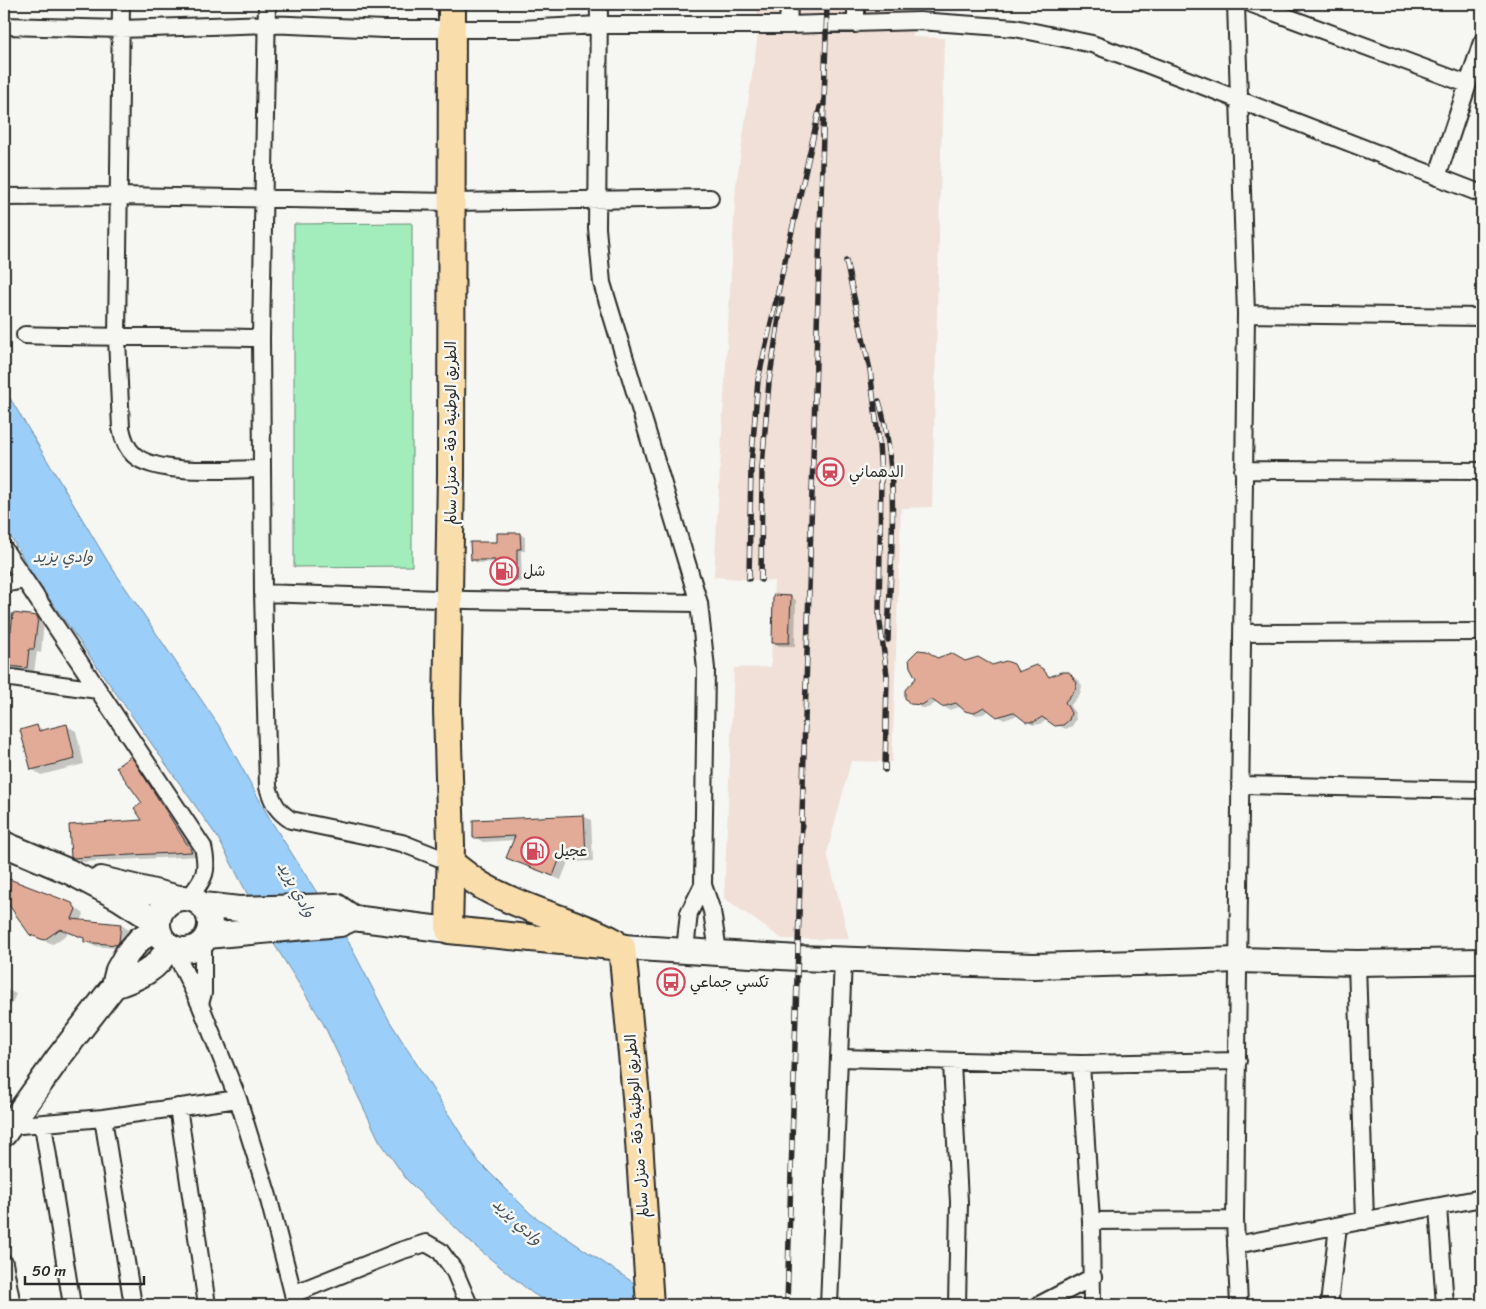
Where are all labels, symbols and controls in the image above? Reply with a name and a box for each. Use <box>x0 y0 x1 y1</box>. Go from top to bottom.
street label: الطريق الوطنية دقة - منزل سالم <box>438 341 464 525</box>
station icon: الدهماني <box>815 457 845 487</box>
place label: الدهماني <box>849 459 904 485</box>
water label: وادي يزيد <box>33 542 94 571</box>
fuel station icon: شل <box>489 556 519 586</box>
place label: شل <box>523 558 545 584</box>
fuel station icon: عجيل <box>520 836 550 866</box>
place label: عجيل <box>554 838 587 864</box>
water label: وادي يزيد <box>269 856 324 923</box>
bus stop icon: تكسي جماعي <box>656 967 686 997</box>
place label: تكسي جماعي <box>690 969 769 995</box>
street label: الطريق الوطنية دقة - منزل سالم <box>618 1033 656 1219</box>
water label: وادي يزيد <box>486 1190 550 1253</box>
scale bar <box>25 1254 144 1286</box>
text: 50 m <box>32 1258 67 1284</box>

